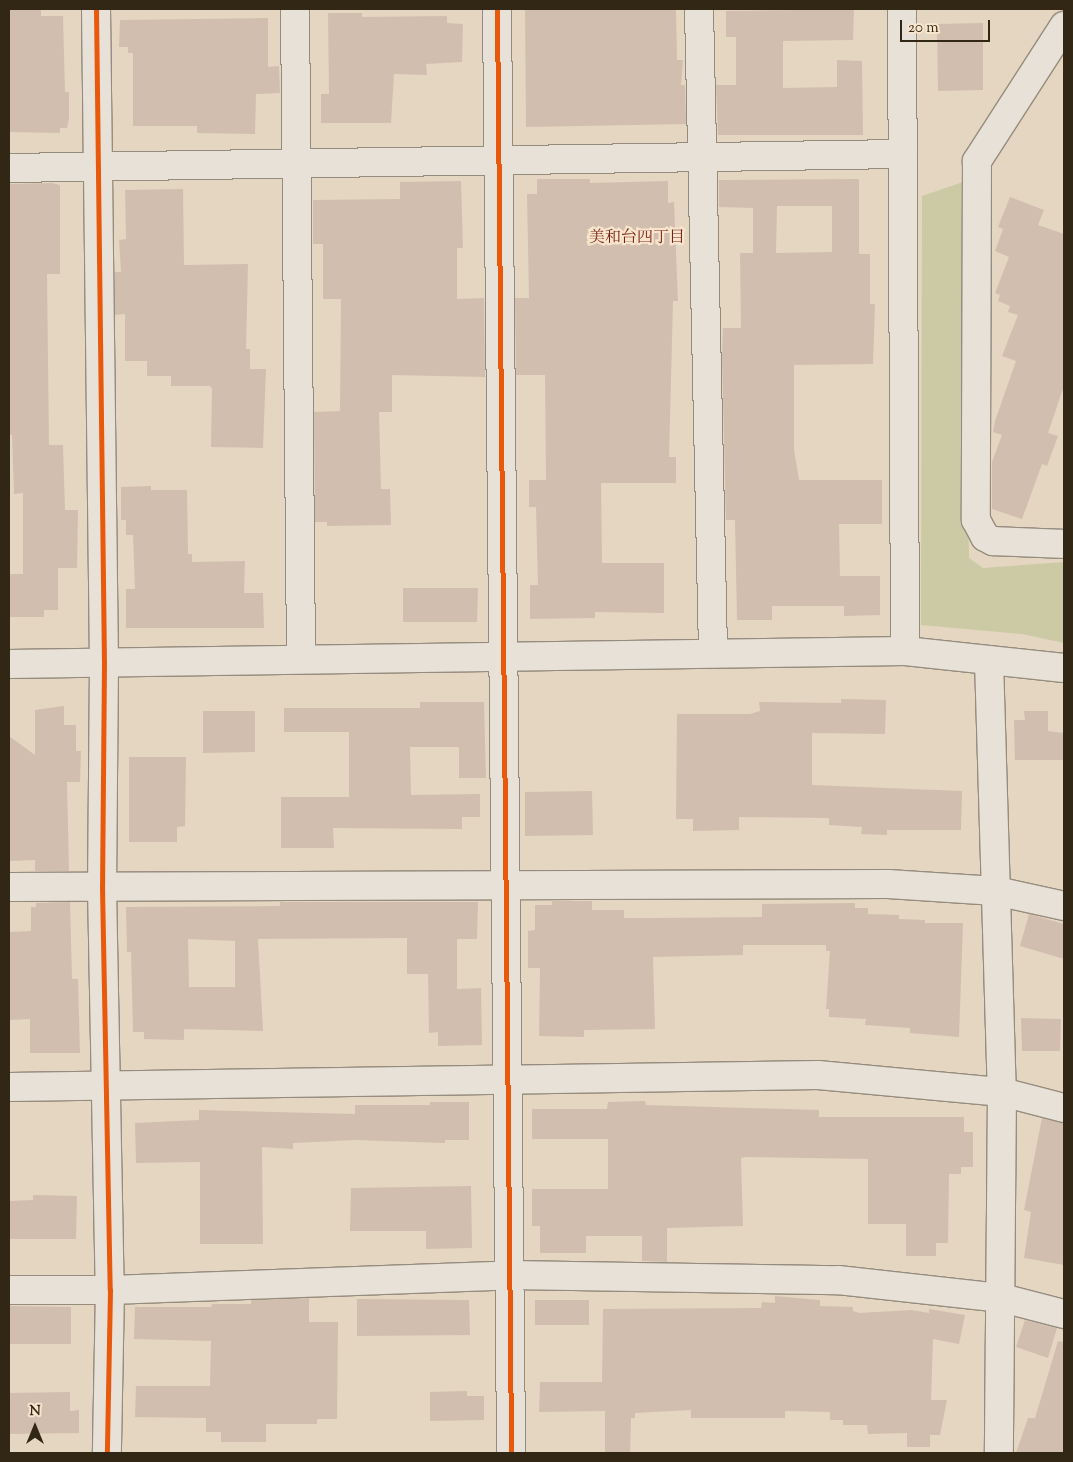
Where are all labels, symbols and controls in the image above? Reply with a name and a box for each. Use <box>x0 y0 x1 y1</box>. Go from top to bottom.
scale bar <box>903 10 993 42</box>
text: 20 m <box>908 18 939 39</box>
district label: 美和台四丁目 <box>589 229 685 249</box>
north arrow <box>10 1402 60 1452</box>
text: N <box>29 1402 41 1422</box>

